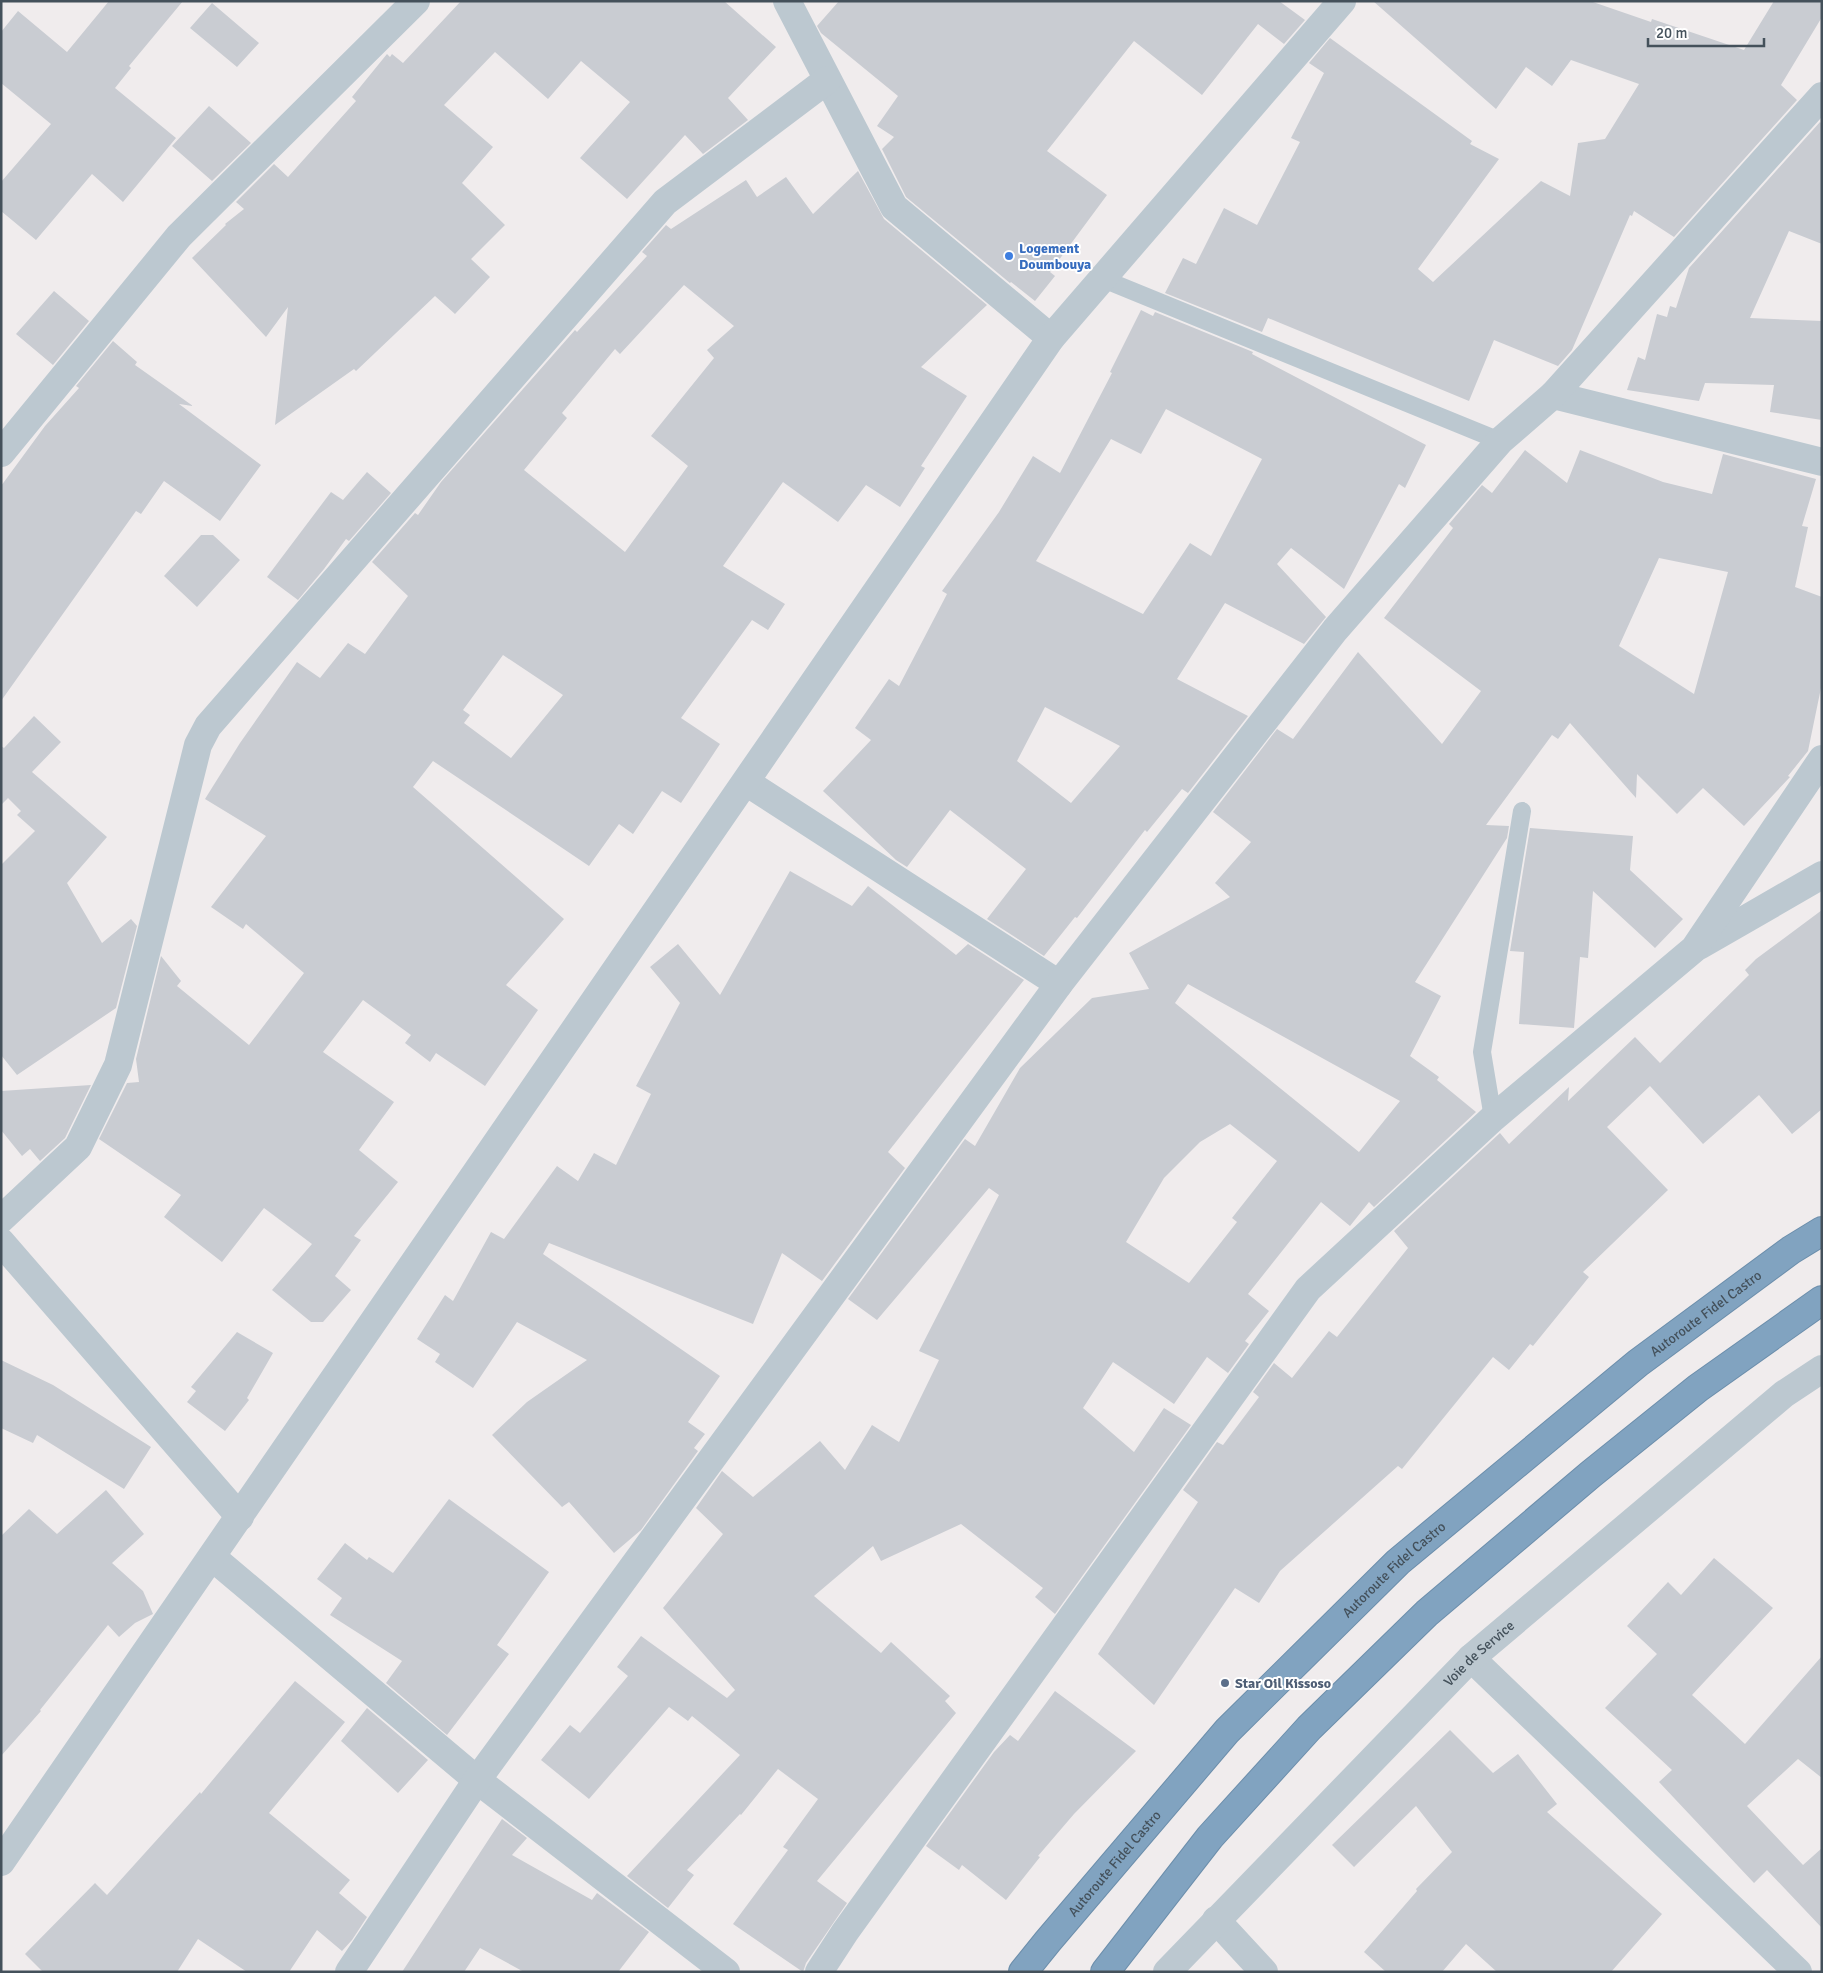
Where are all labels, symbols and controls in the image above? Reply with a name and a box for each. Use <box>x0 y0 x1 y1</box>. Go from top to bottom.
scale bar <box>1648 15 1764 47</box>
text: 20 m <box>1656 24 1687 42</box>
place label: Logement Doumbouya <box>1019 240 1091 273</box>
marker: Logement Doumbouya <box>1003 250 1015 262</box>
street label: Autoroute Fidel Castro <box>1647 1267 1765 1360</box>
street label: Autoroute Fidel Castro <box>1339 1518 1449 1621</box>
street label: Voie de Service <box>1440 1617 1518 1690</box>
place label: Star Oil Kissoso <box>1235 1675 1331 1692</box>
marker: Star Oil Kissoso <box>1219 1677 1231 1689</box>
street label: Autoroute Fidel Castro <box>1065 1807 1165 1920</box>

